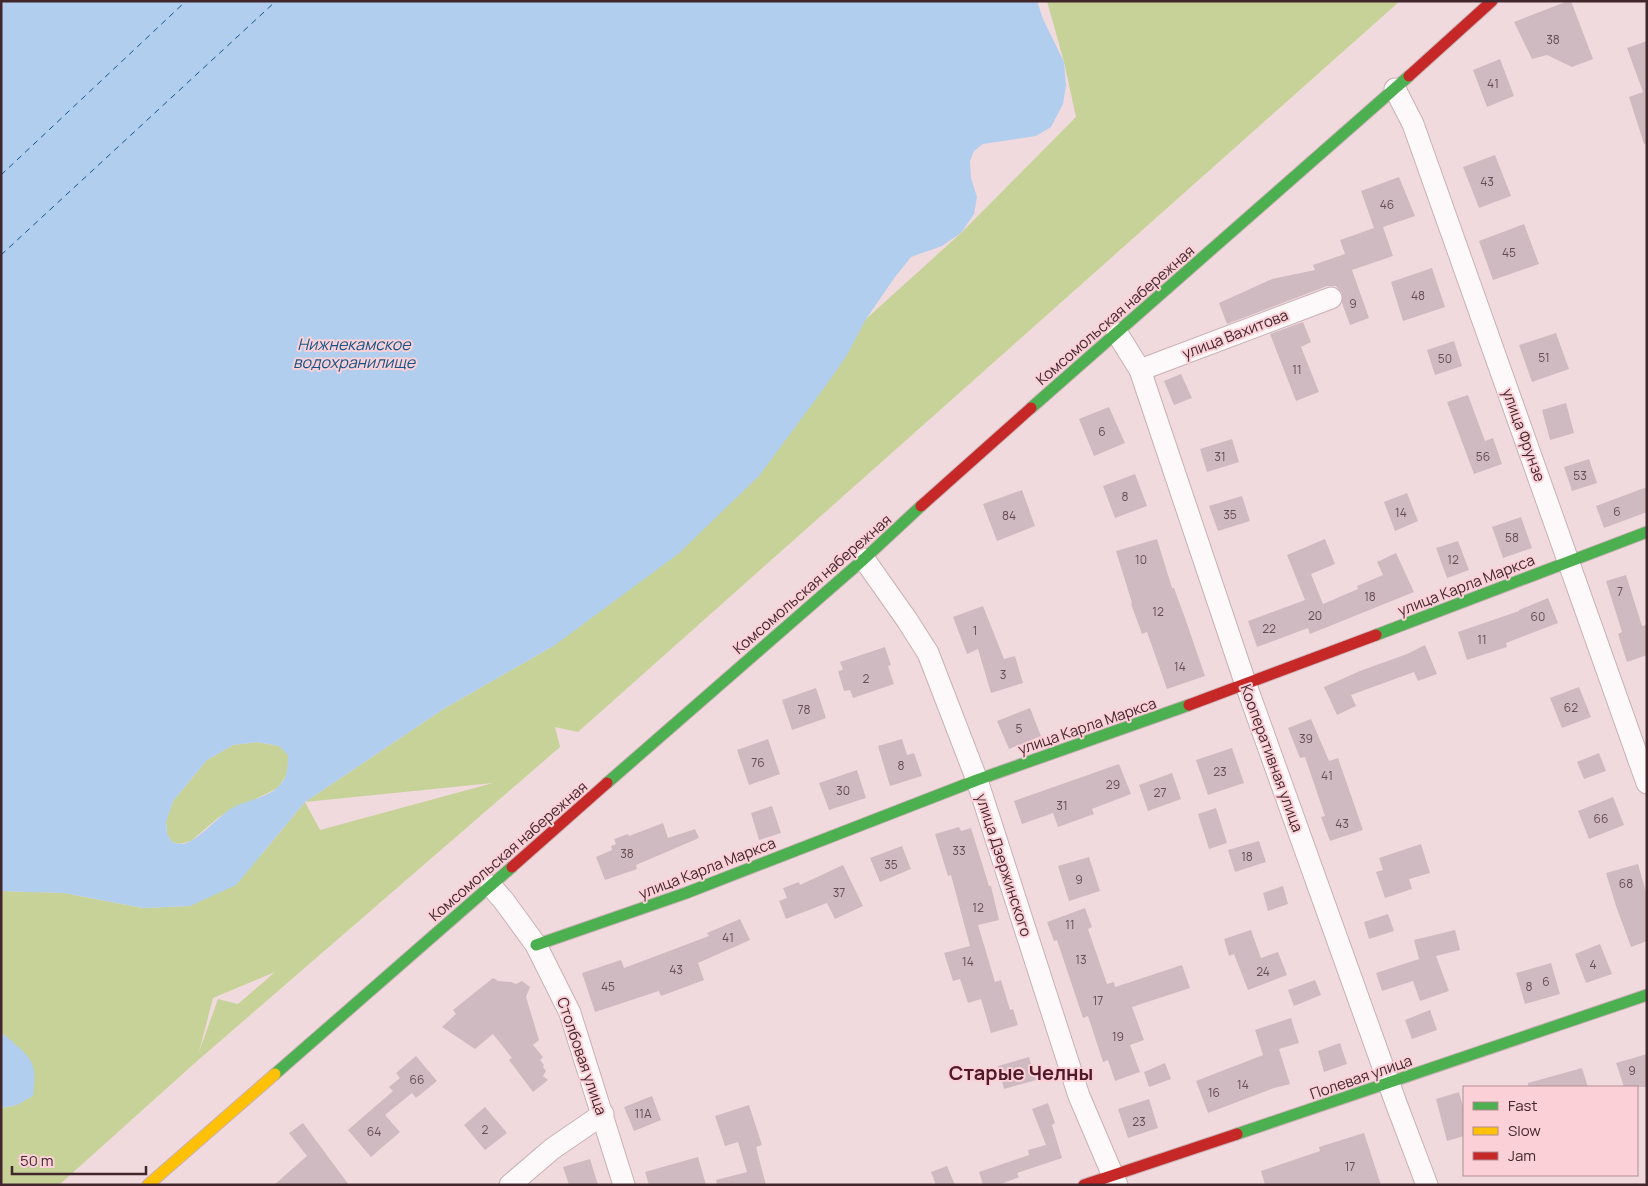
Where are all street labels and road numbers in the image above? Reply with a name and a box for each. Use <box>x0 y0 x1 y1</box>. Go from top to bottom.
street label: Комсомольская набережная <box>1031 240 1199 390</box>
street label: улица Вахитова <box>1179 304 1291 364</box>
street label: улица Фрунзе <box>1497 385 1551 485</box>
street label: Комсомольская набережная <box>728 509 896 659</box>
street label: улица Карла Маркса <box>1394 549 1538 621</box>
street label: Кооперативная улица <box>1236 681 1308 835</box>
street label: улица Карла Маркса <box>1015 692 1159 760</box>
street label: Комсомольская набережная <box>424 776 592 926</box>
street label: улица Дзержинского <box>971 791 1037 939</box>
street label: улица Карла Маркса <box>635 832 779 904</box>
street label: Столбовая улица <box>552 994 612 1118</box>
street label: Полевая улица <box>1307 1050 1415 1104</box>

